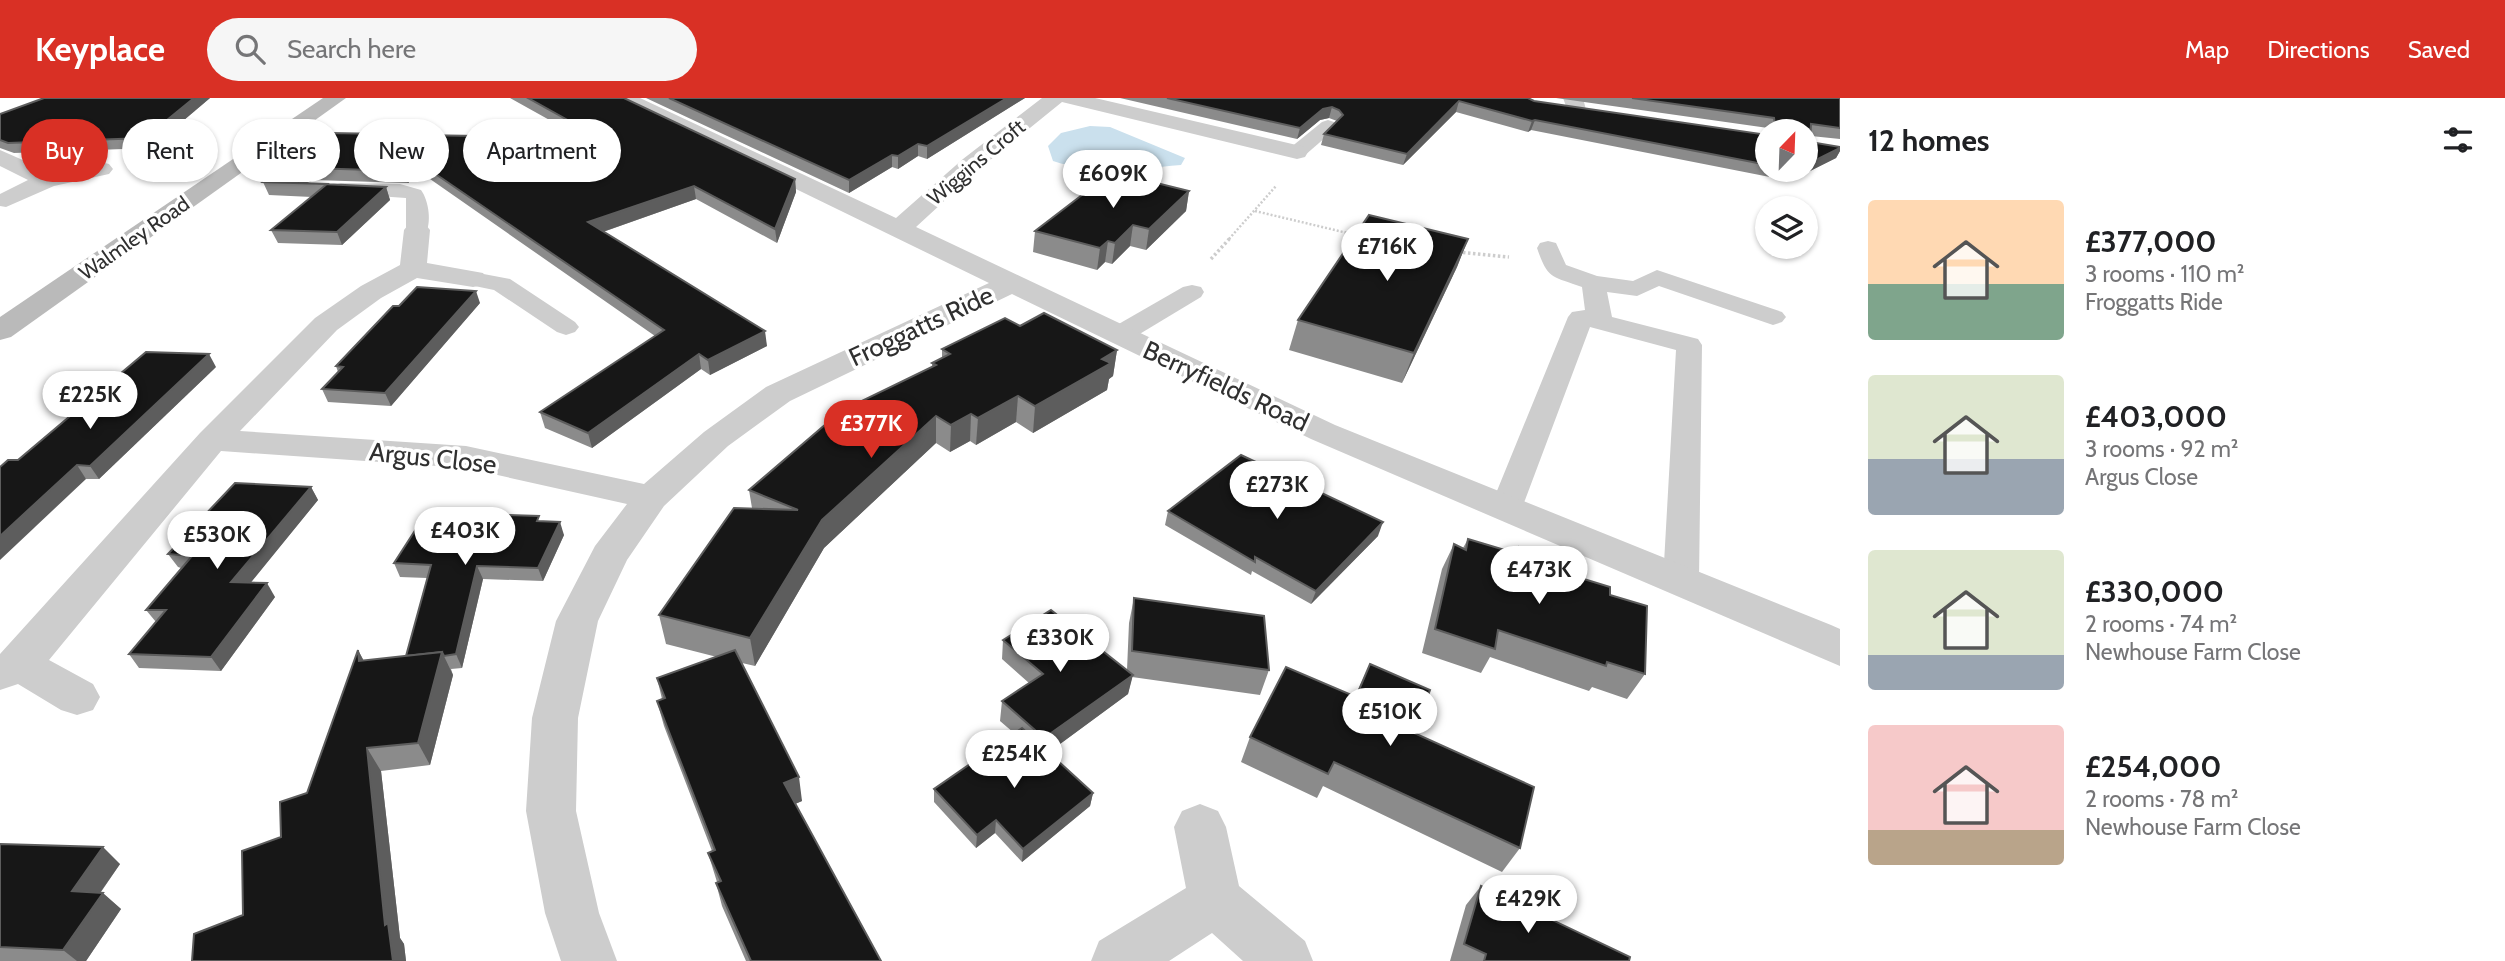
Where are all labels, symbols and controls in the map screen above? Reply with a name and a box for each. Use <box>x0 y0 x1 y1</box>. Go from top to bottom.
search box <box>207 18 697 81</box>
text: Keyplace <box>35 29 165 69</box>
icon: search <box>231 30 269 68</box>
text: Search here <box>287 33 416 65</box>
text: Map <box>2185 35 2229 64</box>
text: Directions <box>2267 35 2370 64</box>
text: Saved <box>2408 35 2470 64</box>
street label: Wiggins Croft <box>922 114 1030 210</box>
chip: Buy <box>21 119 108 182</box>
chip: Rent <box>122 119 218 182</box>
chip: Filters <box>232 119 340 182</box>
chip: New <box>354 119 449 182</box>
chip: Apartment <box>463 119 621 182</box>
north arrow <box>1755 119 1818 182</box>
map controls <box>1755 119 1818 259</box>
icon: filters <box>2439 121 2477 159</box>
text: 12 homes <box>1868 122 1990 159</box>
pin: £609K <box>1064 150 1162 210</box>
text: £609K <box>1079 159 1147 187</box>
street label: Walmley Road <box>74 191 194 285</box>
button: layers <box>1755 196 1818 259</box>
pin: £716K <box>1338 223 1436 283</box>
text: £377,000 <box>2085 223 2217 260</box>
icon: home <box>1924 228 2008 312</box>
text: £716K <box>1357 232 1417 260</box>
text: 3 rooms · 110 m² <box>2085 260 2244 288</box>
street label: Froggatts Ride <box>844 279 998 373</box>
text: Froggatts Ride <box>2085 288 2223 316</box>
street label: Berryfields Road <box>1138 334 1314 438</box>
pin: £225K <box>41 372 139 431</box>
text: £225K <box>58 380 122 408</box>
text: £403,000 <box>2085 398 2227 435</box>
pin: £377K <box>822 400 920 460</box>
icon: home <box>1924 403 2008 487</box>
text: £377K <box>840 409 902 437</box>
street label: Argus Close <box>368 435 498 481</box>
text: 3 rooms · 92 m² <box>2085 435 2239 463</box>
pin: £273K <box>1228 462 1326 521</box>
text: Argus Close <box>2085 463 2198 491</box>
text: £273K <box>1246 470 1308 498</box>
pin: £403K <box>416 508 514 567</box>
pin: £530K <box>168 512 266 571</box>
text: £403K <box>430 516 500 544</box>
text: £530K <box>183 520 251 548</box>
pin: £473K <box>1490 546 1588 606</box>
text: £473K <box>1507 555 1571 583</box>
text: £330,000 <box>2085 573 2224 610</box>
icon: home <box>1924 578 2008 662</box>
text: 2 rooms · 74 m² <box>2085 610 2237 638</box>
pin: £330K <box>1011 614 1109 674</box>
text: £330K <box>1026 623 1094 651</box>
text: Newhouse Farm Close <box>2085 638 2301 666</box>
pin: £510K <box>1341 688 1439 748</box>
text: £510K <box>1358 697 1422 725</box>
pin: £254K <box>965 730 1063 790</box>
text: £254K <box>981 739 1047 767</box>
text: £254,000 <box>2085 748 2221 785</box>
icon: home <box>1924 753 2008 837</box>
text: 2 rooms · 78 m² <box>2085 785 2239 813</box>
text: Newhouse Farm Close <box>2085 813 2301 841</box>
pin: £429K <box>1479 876 1577 935</box>
text: £429K <box>1495 884 1561 912</box>

